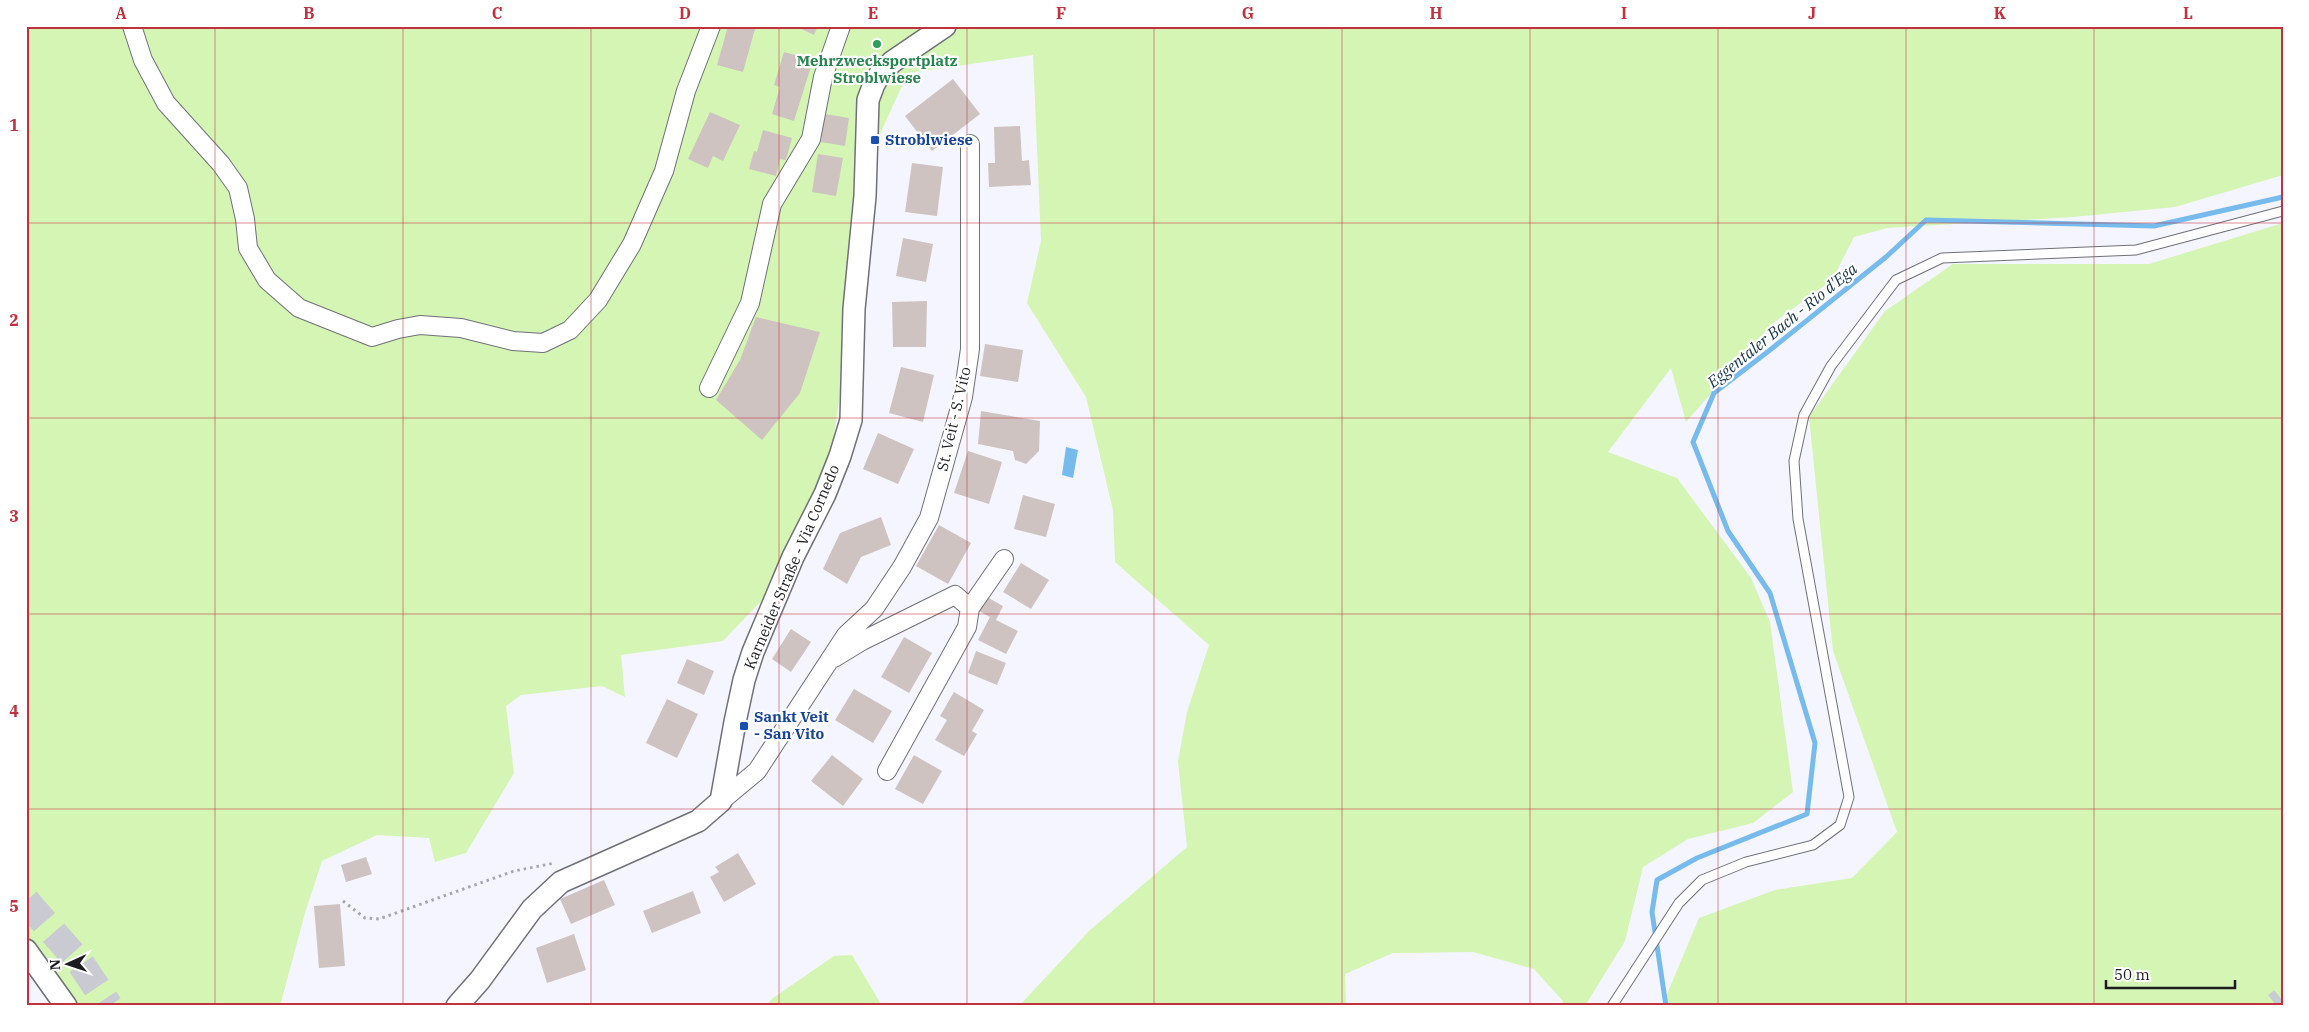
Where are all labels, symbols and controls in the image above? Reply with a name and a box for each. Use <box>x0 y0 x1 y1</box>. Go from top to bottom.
text: A <box>115 3 127 23</box>
text: B <box>303 3 315 23</box>
text: C <box>492 3 502 23</box>
text: D <box>679 3 691 23</box>
text: E <box>868 3 878 23</box>
text: F <box>1056 3 1066 23</box>
text: G <box>1242 3 1254 23</box>
text: H <box>1430 3 1443 23</box>
text: I <box>1621 3 1627 23</box>
text: J <box>1808 3 1816 23</box>
text: K <box>1994 3 2007 23</box>
text: L <box>2183 3 2193 23</box>
marker: Mehrzwecksportplatz Stroblwiese <box>871 38 883 50</box>
place label: Mehrzwecksportplatz Stroblwiese <box>797 51 958 87</box>
text: 1 <box>9 115 19 135</box>
place label: Stroblwiese <box>885 130 973 149</box>
marker: Stroblwiese <box>869 134 881 146</box>
water label: Eggentaler Bach - Rio d'Ega <box>1702 258 1861 392</box>
text: 2 <box>9 310 19 330</box>
street label: St. Veit - S. Vito <box>932 365 975 473</box>
street label: Karneider Straße - Via Cornedo <box>740 462 843 672</box>
text: 3 <box>9 506 19 526</box>
text: 4 <box>9 701 19 721</box>
place label: Sankt Veit - San Vito <box>754 707 829 743</box>
marker: Sankt Veit - San Vito <box>738 720 750 732</box>
text: 5 <box>9 896 19 916</box>
north arrow <box>42 940 92 990</box>
scale bar <box>2106 957 2235 989</box>
text: N <box>46 959 64 971</box>
text: 50 m <box>2114 965 2150 984</box>

